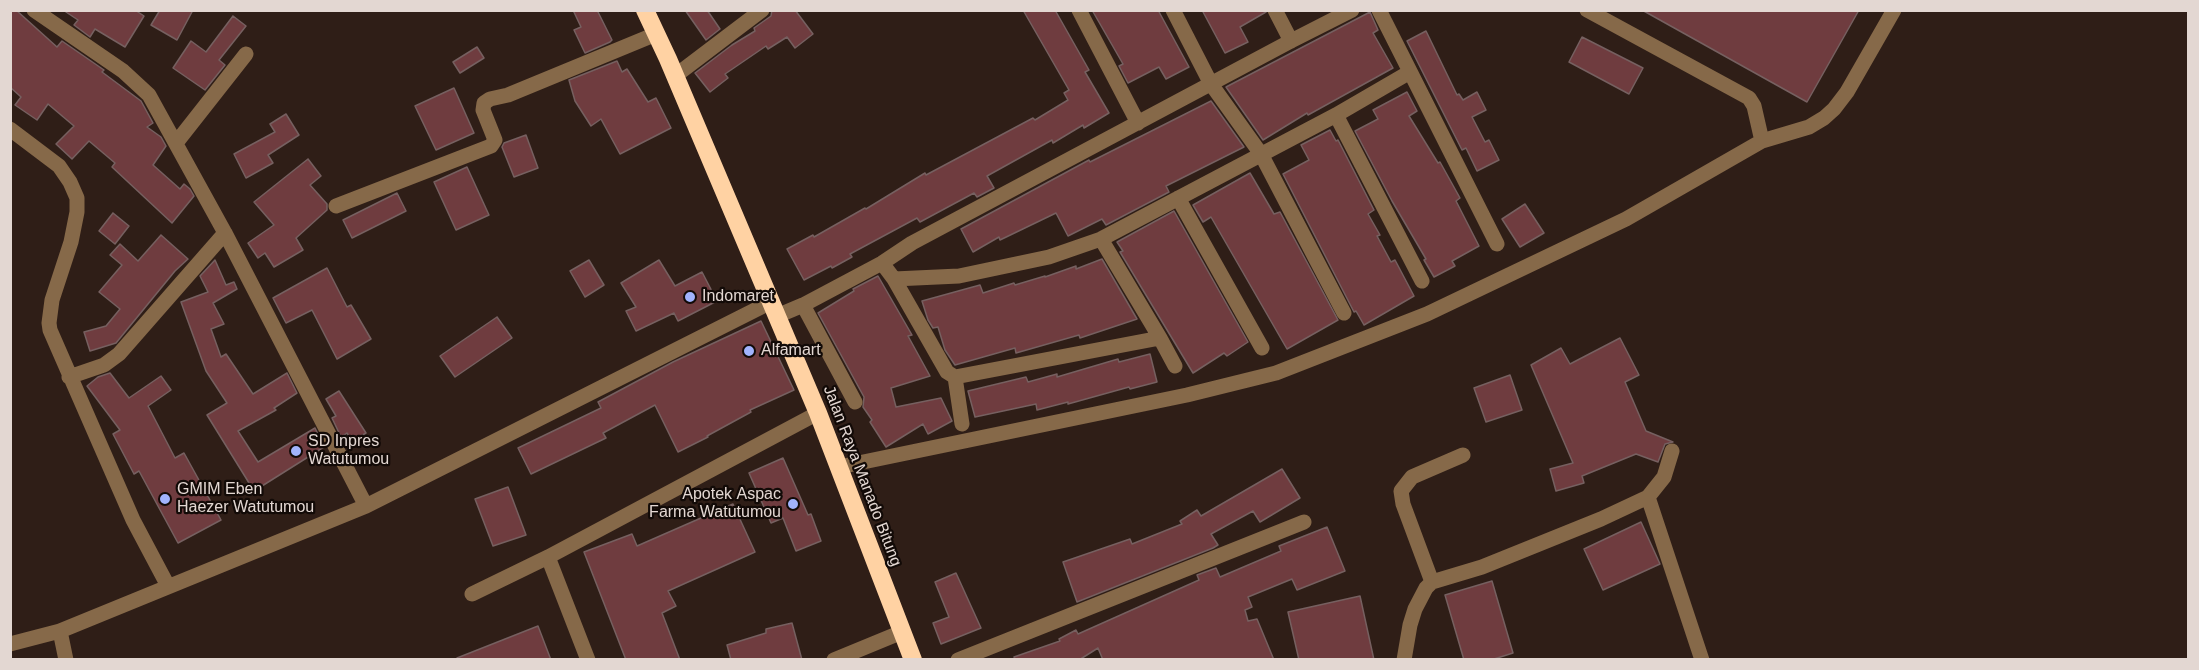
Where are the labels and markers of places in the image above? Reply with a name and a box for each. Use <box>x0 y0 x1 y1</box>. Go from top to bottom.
place label: Indomaret <box>702 287 774 307</box>
marker: Indomaret <box>683 290 697 304</box>
place label: Alfamart <box>761 341 821 361</box>
marker: Alfamart <box>742 344 756 358</box>
place label: SD Inpres Watutumou <box>308 432 389 470</box>
marker: SD Inpres Watutumou <box>289 444 303 458</box>
place label: GMIM Eben Haezer Watutumou <box>177 480 314 518</box>
place label: Apotek Aspac Farma Watutumou <box>649 485 781 523</box>
marker: GMIM Eben Haezer Watutumou <box>158 492 172 506</box>
marker: Apotek Aspac Farma Watutumou <box>786 497 800 511</box>

